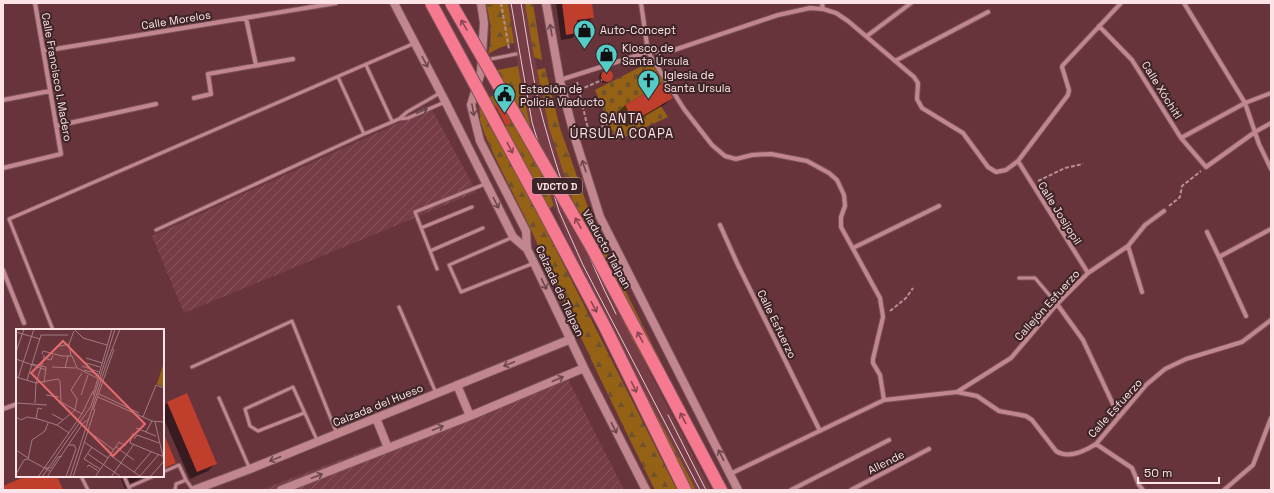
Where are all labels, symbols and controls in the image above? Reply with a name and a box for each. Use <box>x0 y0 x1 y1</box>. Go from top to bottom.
street label: Calle Morelos <box>140 8 212 32</box>
street label: Calle Francisco I. Madero <box>39 12 75 143</box>
shop icon: Auto-Concept <box>571 17 597 50</box>
one-way arrow <box>460 19 468 31</box>
place label: Auto-Concept <box>600 23 676 37</box>
one-way arrow <box>546 24 554 37</box>
shop icon: Kiosco de Santa Úrsula <box>594 41 620 74</box>
place label: Kiosco de Santa Úrsula <box>622 41 689 68</box>
one-way arrow <box>422 56 429 68</box>
street label: Calle Xóchitl <box>1139 59 1185 121</box>
church icon: Iglesia de Santa Ursula <box>636 68 662 101</box>
place label: Iglesia de Santa Ursula <box>664 68 731 95</box>
public building icon: Estación de Policía Viaducto <box>492 82 518 115</box>
place label: Estación de Policía Viaducto <box>520 82 605 109</box>
one-way arrow <box>469 103 477 116</box>
one-way arrow <box>416 107 428 114</box>
district label: SANTA ÚRSULA COAPA <box>570 110 674 142</box>
one-way arrow <box>506 142 514 154</box>
one-way arrow <box>580 160 587 173</box>
road number: VDCTO D <box>532 178 582 194</box>
street label: Calle Josijopil <box>1035 179 1085 247</box>
one-way arrow <box>493 197 501 209</box>
street label: Viaducto Tlalpan <box>579 207 635 291</box>
one-way arrow <box>573 217 581 229</box>
street label: Calzada de Tlalpan <box>533 243 587 339</box>
street label: Callejón Esfuerzo <box>1011 266 1083 343</box>
one-way arrow <box>541 278 548 290</box>
street label: Calle Esfuerzo <box>754 287 800 361</box>
one-way arrow <box>591 300 598 312</box>
inset map <box>16 329 164 477</box>
one-way arrow <box>635 331 643 343</box>
one-way arrow <box>503 361 515 369</box>
one-way arrow <box>552 374 564 382</box>
street label: Calle Esfuerzo <box>1085 375 1145 440</box>
street label: Calzada del Hueso <box>331 380 425 430</box>
one-way arrow <box>631 380 638 392</box>
one-way arrow <box>678 413 686 425</box>
one-way arrow <box>611 421 618 433</box>
one-way arrow <box>431 424 443 432</box>
street label: Allende <box>865 447 907 477</box>
one-way arrow <box>717 449 724 461</box>
one-way arrow <box>270 456 282 463</box>
scale bar <box>1138 459 1219 485</box>
text: 50 m <box>1144 465 1172 481</box>
one-way arrow <box>310 471 322 479</box>

